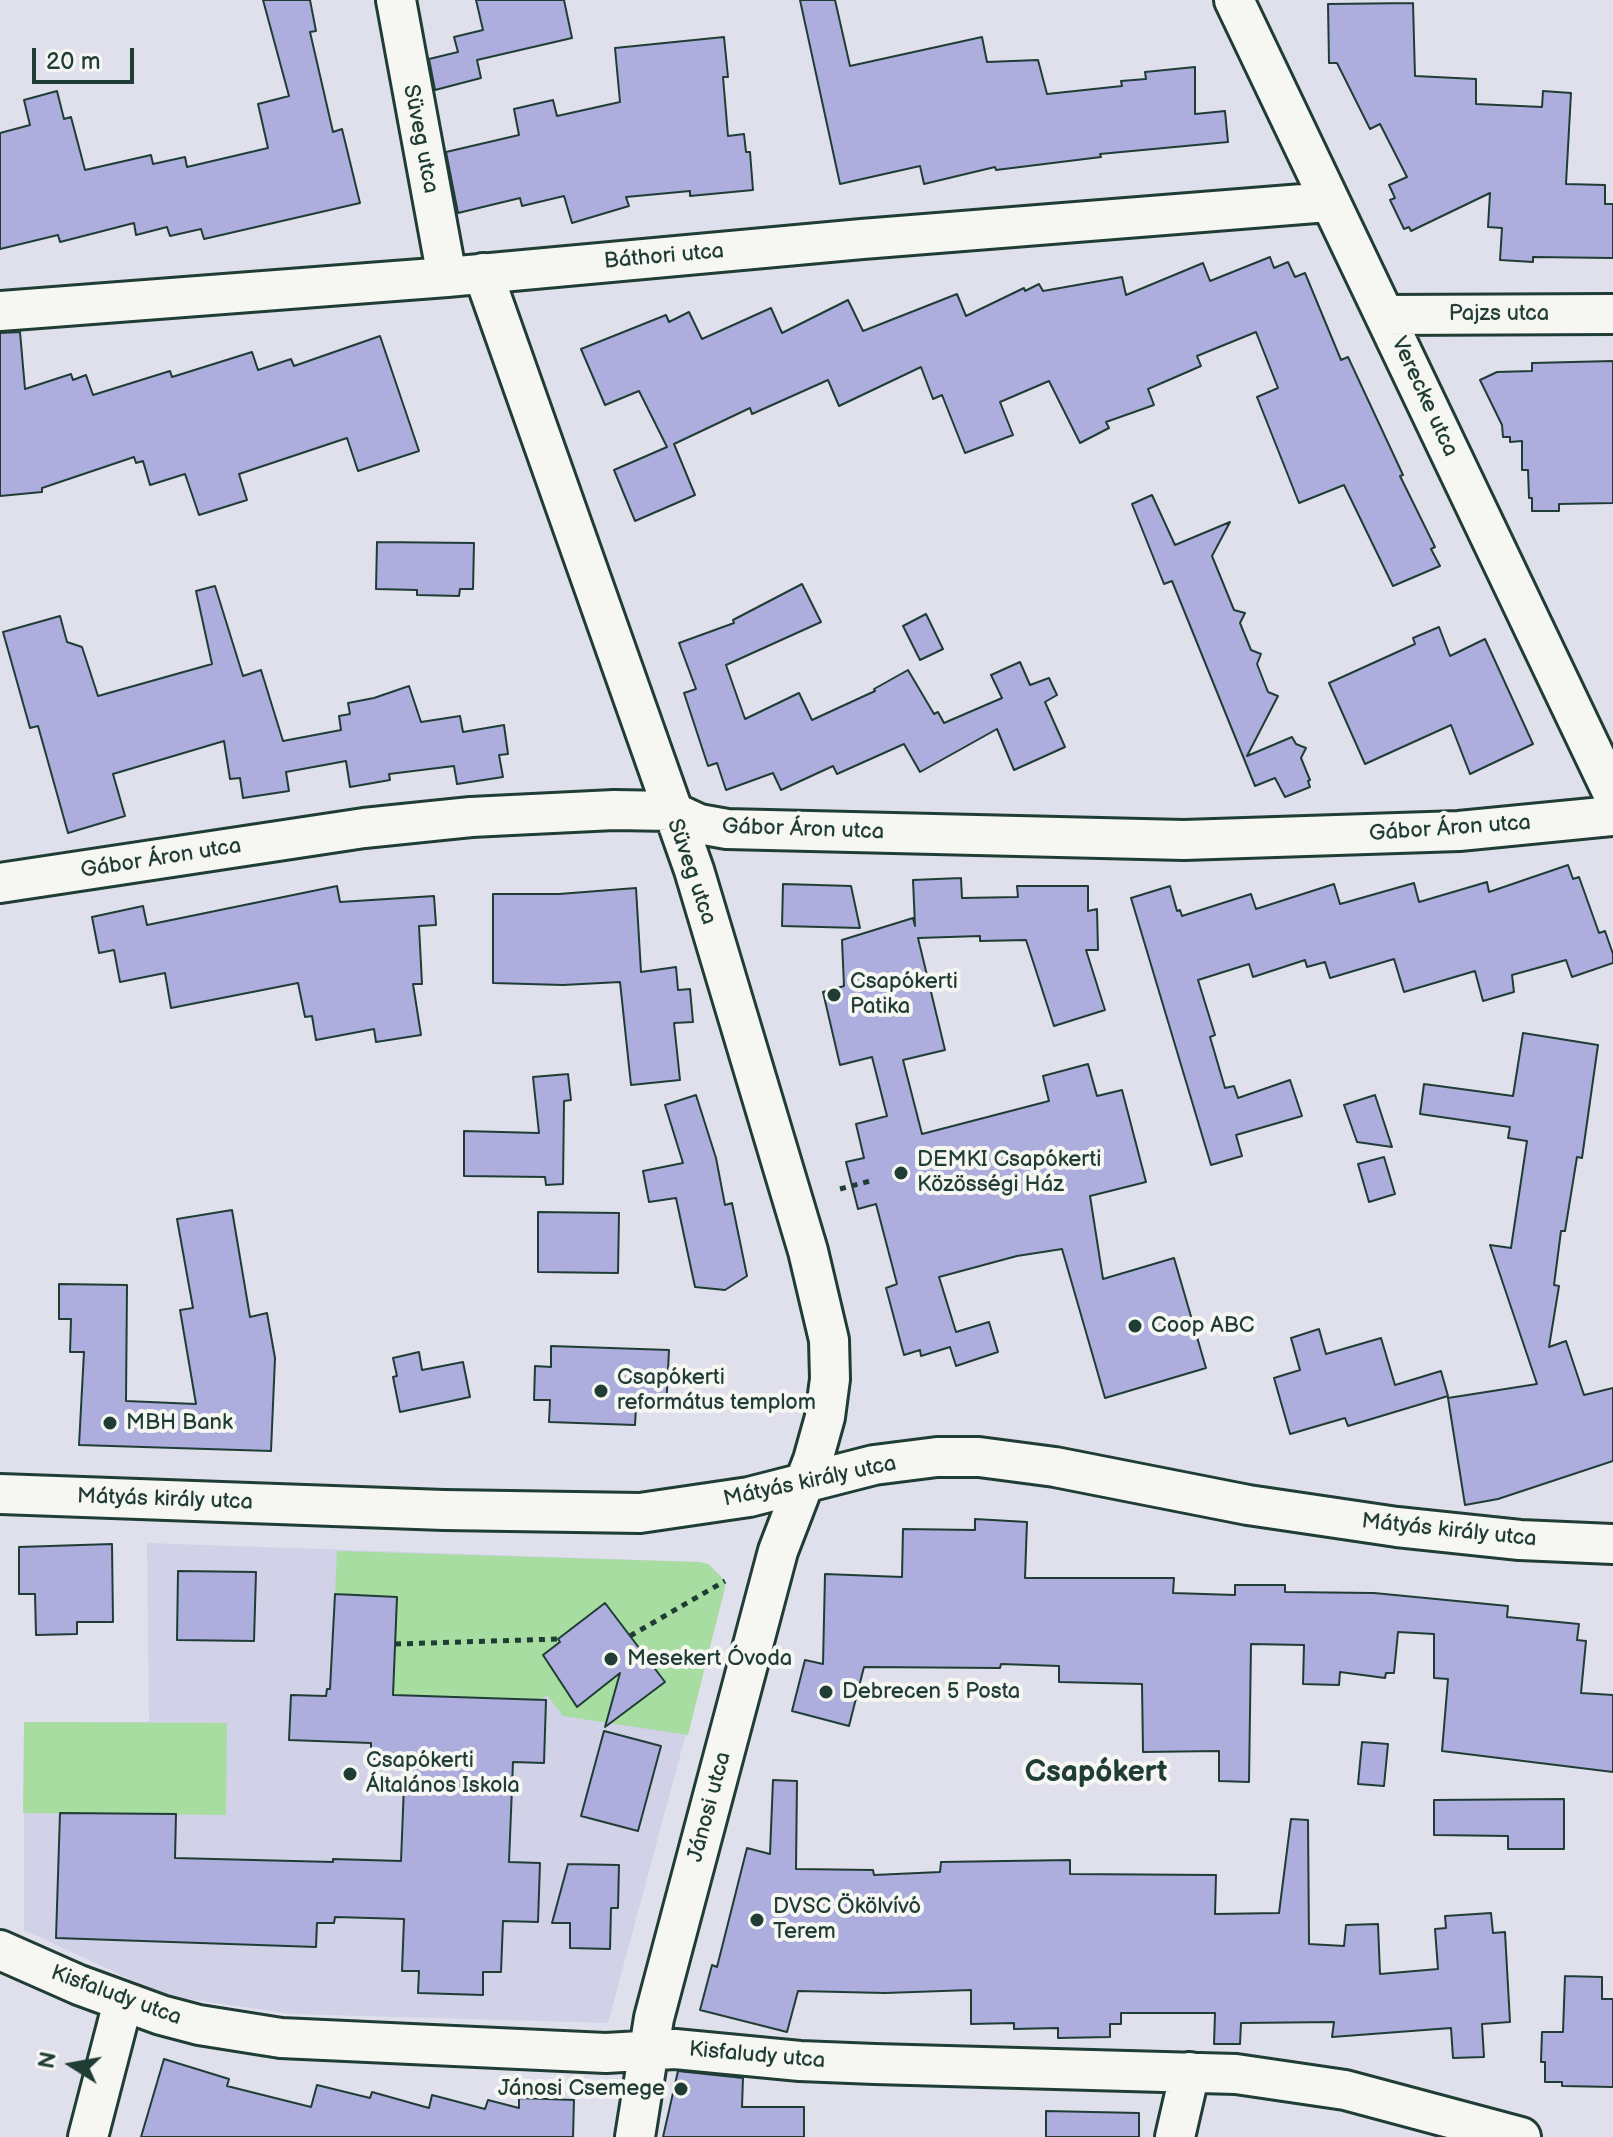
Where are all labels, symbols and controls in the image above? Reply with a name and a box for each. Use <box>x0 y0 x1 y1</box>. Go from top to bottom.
scale bar <box>36 32 138 82</box>
text: 20 m <box>46 47 101 76</box>
street label: Süveg utca <box>397 82 443 196</box>
street label: Báthori utca <box>603 239 725 275</box>
street label: Pajzs utca <box>1449 301 1549 327</box>
street label: Verecke utca <box>1385 333 1463 461</box>
street label: Gábor Áron utca <box>1368 810 1532 848</box>
street label: Gábor Áron utca <box>721 814 885 846</box>
street label: Süveg utca <box>661 816 721 928</box>
street label: Gábor Áron utca <box>79 833 243 885</box>
place label: Csapókerti Patika <box>850 969 958 1020</box>
marker: Csapókerti Patika <box>825 986 843 1004</box>
place label: DEMKI Csapókerti Közösségi Ház <box>917 1147 1101 1198</box>
marker: DEMKI Csapókerti Közösségi Ház <box>892 1164 910 1182</box>
place label: Coop ABC <box>1151 1313 1254 1339</box>
marker: Coop ABC <box>1126 1317 1144 1335</box>
place label: Csapókerti református templom <box>617 1365 816 1416</box>
marker: Csapókerti református templom <box>592 1382 610 1400</box>
place label: MBH Bank <box>126 1410 233 1436</box>
marker: MBH Bank <box>101 1414 119 1432</box>
street label: Mátyás király utca <box>721 1451 899 1513</box>
street label: Mátyás király utca <box>77 1484 253 1516</box>
street label: Mátyás király utca <box>1360 1509 1538 1553</box>
place label: Mesekert Óvoda <box>627 1646 792 1672</box>
marker: Mesekert Óvoda <box>602 1650 620 1668</box>
place label: Debrecen 5 Posta <box>842 1679 1020 1705</box>
marker: Debrecen 5 Posta <box>817 1683 835 1701</box>
place label: Csapókerti Általános Iskola <box>366 1748 520 1800</box>
street label: Jánosi utca <box>683 1749 737 1865</box>
district label: Csapókert <box>1025 1755 1167 1791</box>
marker: Csapókerti Általános Iskola <box>341 1765 359 1783</box>
place label: DVSC Ökölvívó Terem <box>773 1894 921 1946</box>
marker: DVSC Ökölvívó Terem <box>748 1911 766 1929</box>
street label: Kisfaludy utca <box>47 1960 185 2032</box>
north arrow <box>32 2025 112 2105</box>
street label: Kisfaludy utca <box>688 2037 826 2075</box>
text: N <box>33 2050 63 2071</box>
place label: Jánosi Csemege <box>498 2076 665 2102</box>
marker: Jánosi Csemege <box>672 2080 690 2098</box>

